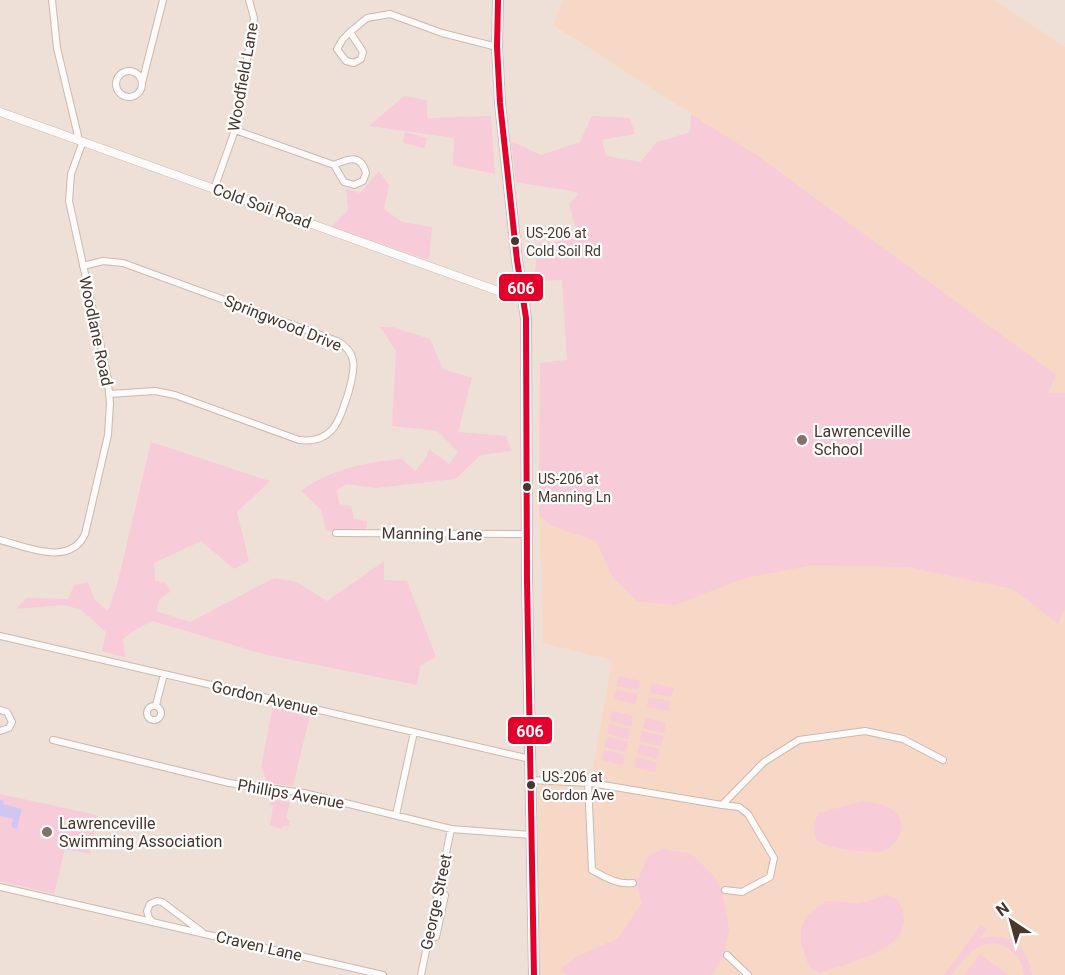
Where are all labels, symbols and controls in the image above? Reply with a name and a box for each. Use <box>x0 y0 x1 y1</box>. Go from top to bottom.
street label: Woodfield Lane <box>224 21 262 133</box>
street label: Cold Soil Road <box>210 179 314 233</box>
place label: US-206 at Cold Soil Rd <box>526 225 601 259</box>
marker: US-206 at Cold Soil Rd <box>509 235 521 247</box>
line badge: 606 <box>498 273 544 302</box>
street label: Woodlane Road <box>75 274 117 388</box>
text: 606 <box>507 279 535 298</box>
street label: Springwood Drive <box>222 291 344 355</box>
place label: Lawrenceville School <box>814 422 911 459</box>
marker: Lawrenceville School <box>795 433 809 447</box>
place label: US-206 at Manning Ln <box>538 471 611 505</box>
marker: US-206 at Manning Ln <box>521 481 533 493</box>
street label: Manning Lane <box>382 524 482 544</box>
street label: Gordon Avenue <box>210 677 320 719</box>
line badge: 606 <box>507 716 553 745</box>
text: 606 <box>516 722 544 741</box>
place label: US-206 at Gordon Ave <box>542 769 614 803</box>
street label: Phillips Avenue <box>236 775 346 813</box>
marker: US-206 at Gordon Ave <box>525 779 537 791</box>
place label: Lawrenceville Swimming Association <box>59 814 222 851</box>
marker: Lawrenceville Swimming Association <box>40 825 54 839</box>
street label: George Street <box>417 852 455 952</box>
north arrow <box>981 891 1041 951</box>
text: N <box>992 898 1013 920</box>
street label: Craven Lane <box>214 927 304 965</box>

